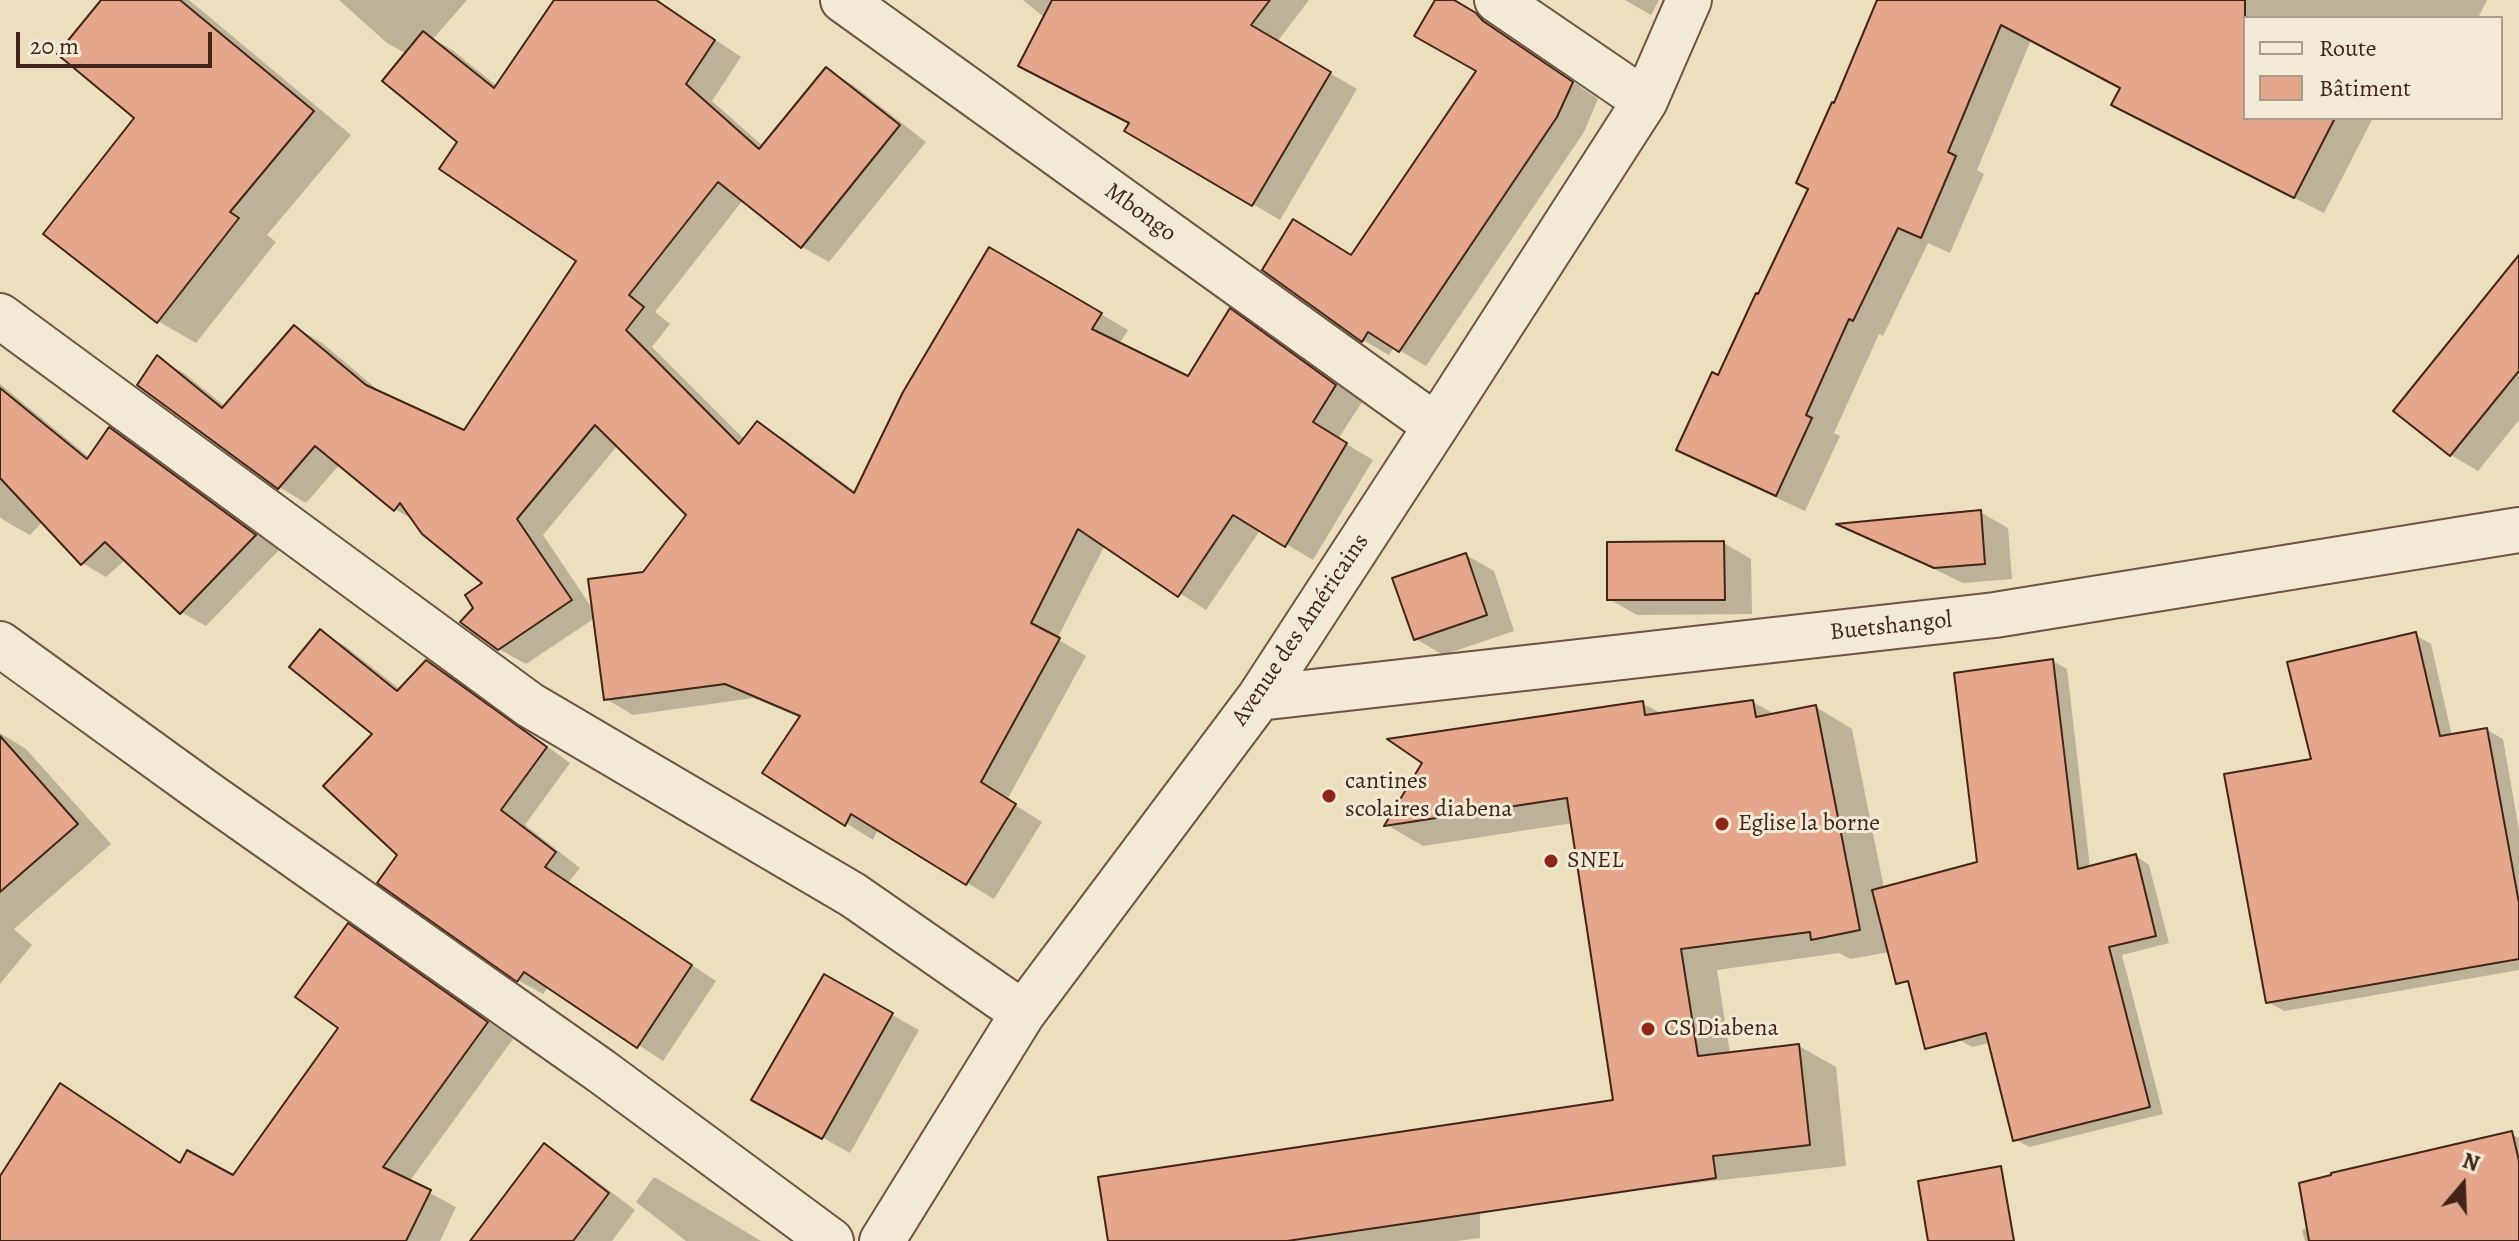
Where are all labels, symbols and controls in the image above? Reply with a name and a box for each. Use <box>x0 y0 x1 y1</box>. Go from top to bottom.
scale bar <box>20 16 216 66</box>
legend <box>2243 16 2503 120</box>
text: 20 m <box>30 30 79 62</box>
text: Route <box>2319 32 2377 64</box>
text: Bâtiment <box>2319 72 2411 104</box>
street label: Mbongo <box>1099 177 1181 249</box>
street label: Avenue des Américains <box>1226 529 1376 731</box>
street label: Buetshangol <box>1829 606 1953 648</box>
place label: cantines scolaires diabena <box>1345 768 1512 824</box>
marker: cantines scolaires diabena <box>1320 787 1338 805</box>
place label: Eglise la borne <box>1738 810 1880 838</box>
marker: Eglise la borne <box>1713 815 1731 833</box>
place label: SNEL <box>1567 847 1623 875</box>
marker: SNEL <box>1542 852 1560 870</box>
place label: CS Diabena <box>1664 1015 1779 1043</box>
marker: CS Diabena <box>1639 1020 1657 1038</box>
north arrow <box>2423 1145 2503 1225</box>
text: N <box>2458 1146 2483 1179</box>

